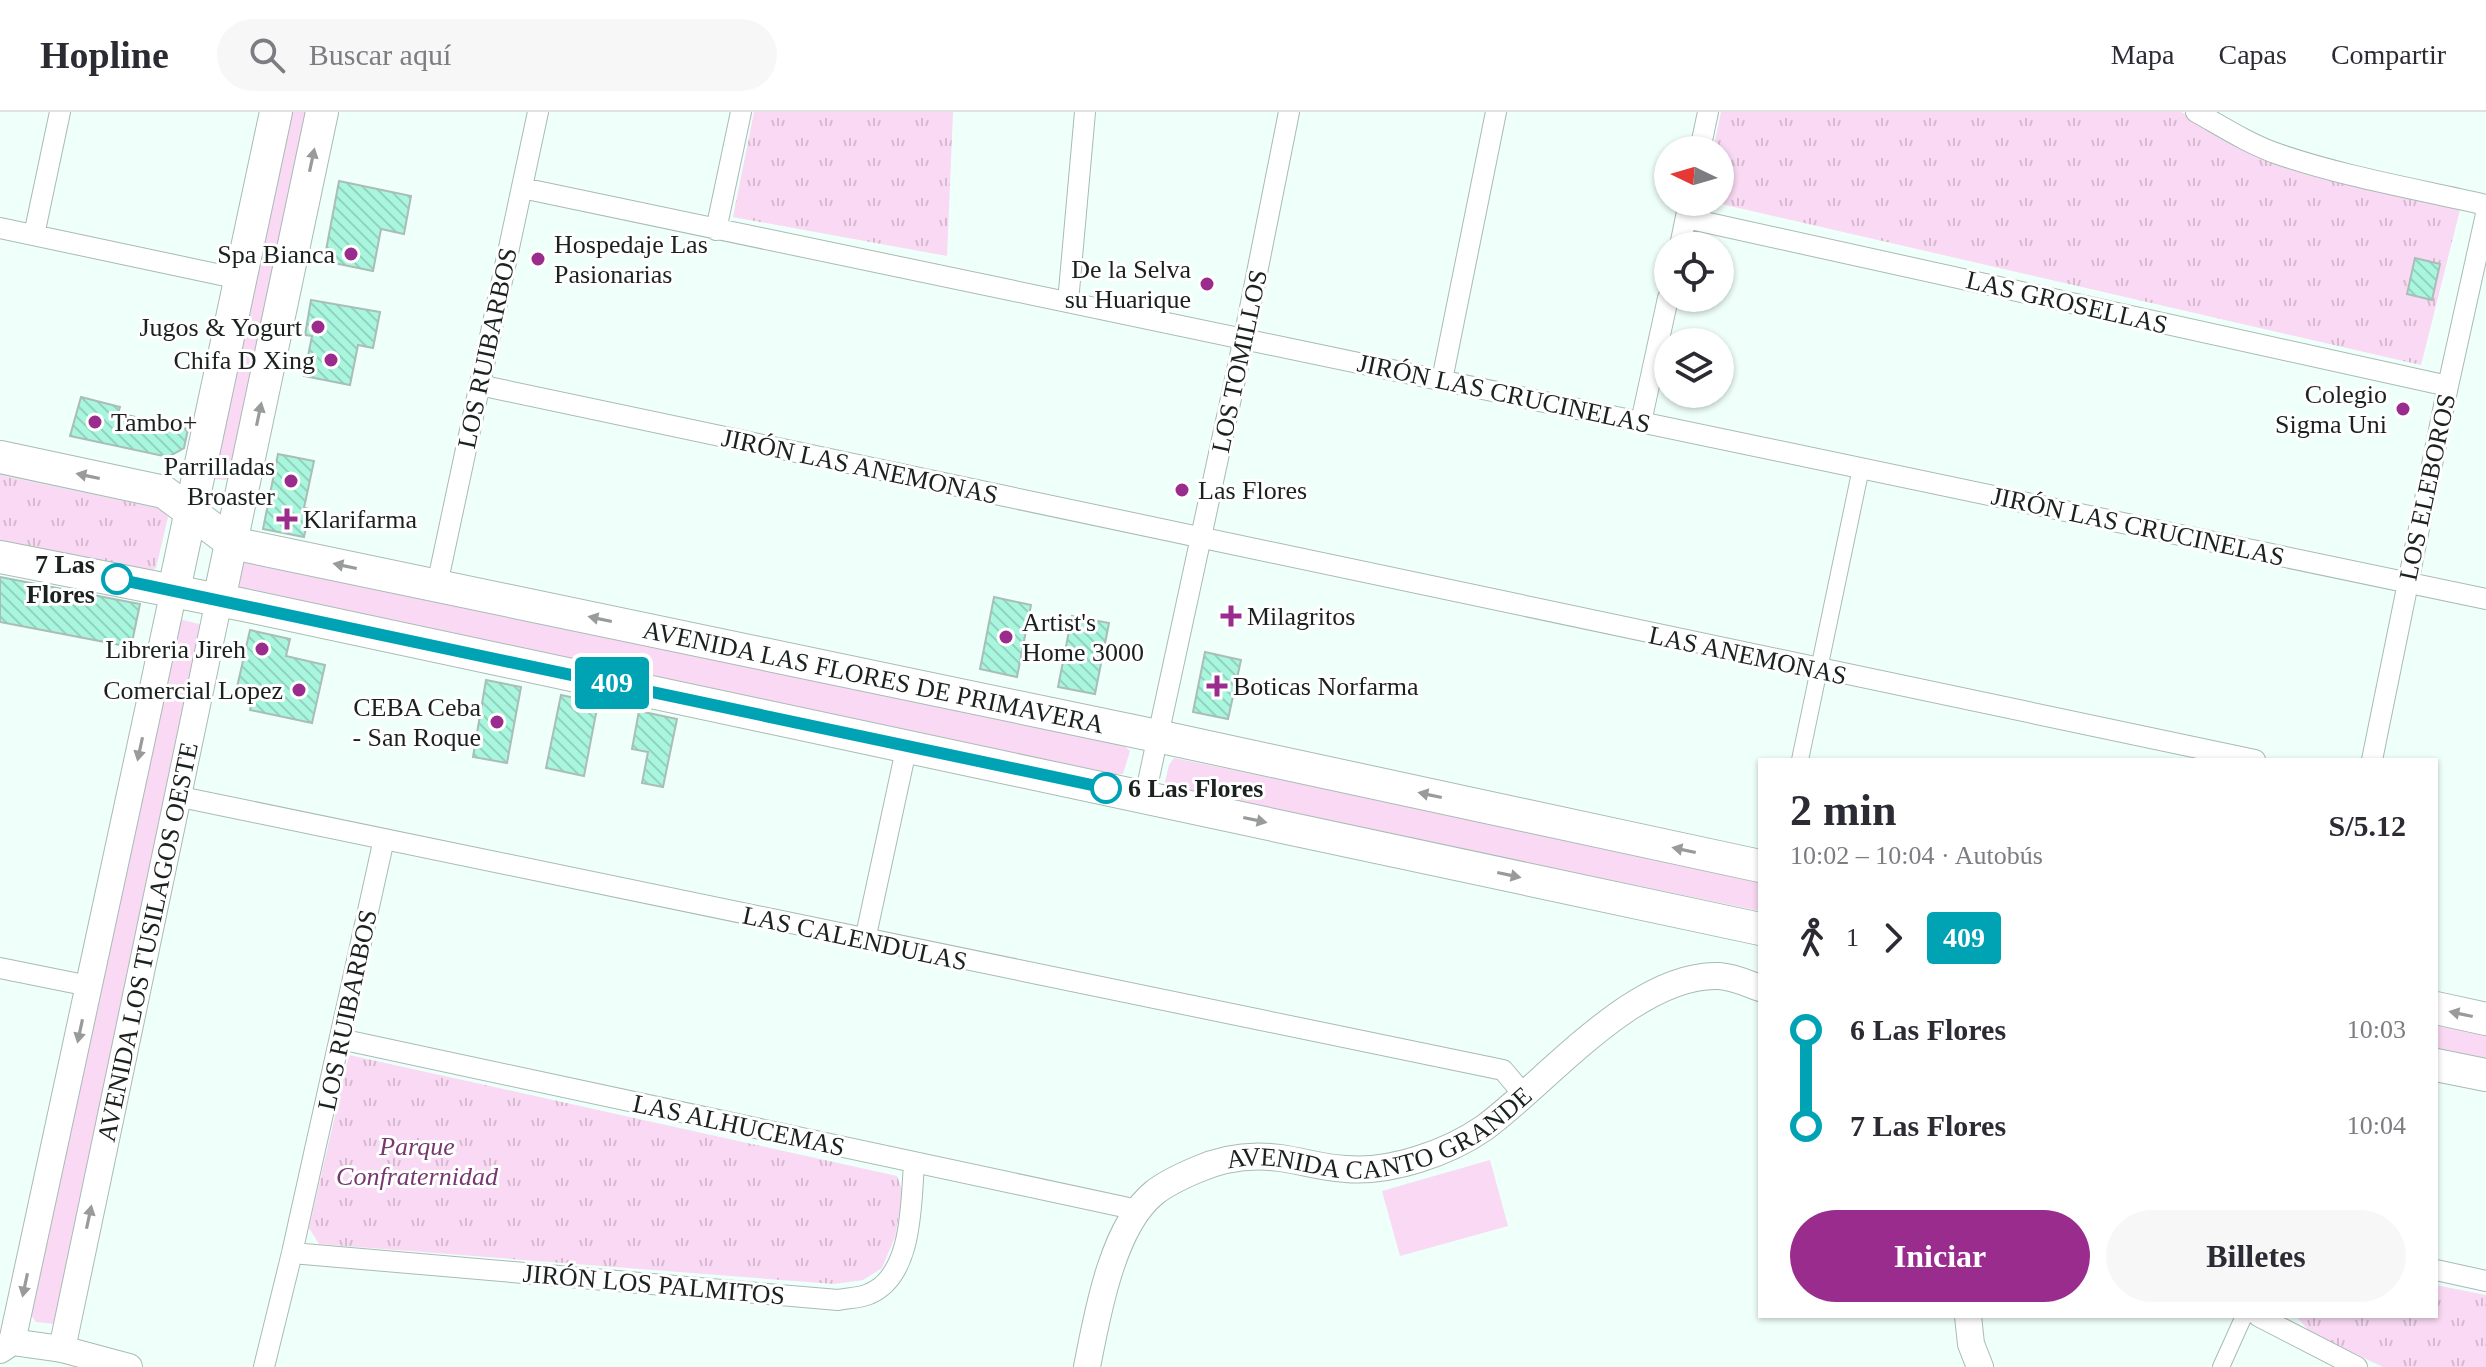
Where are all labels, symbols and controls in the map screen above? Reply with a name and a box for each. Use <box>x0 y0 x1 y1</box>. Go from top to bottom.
search box <box>217 19 777 91</box>
icon: search <box>245 33 289 77</box>
text: Hopline <box>40 34 169 76</box>
text: Buscar aquí <box>309 38 451 71</box>
text: Mapa <box>2111 39 2174 70</box>
text: Capas <box>2218 39 2287 70</box>
text: Compartir <box>2331 39 2446 70</box>
north arrow <box>1654 136 1734 216</box>
map controls <box>1654 136 1734 408</box>
one-way arrow <box>306 147 319 172</box>
place label: Hospedaje Las Pasionarias <box>554 230 708 289</box>
button: locate <box>1654 232 1734 312</box>
place label: Spa Bianca <box>217 240 335 269</box>
marker: Spa Bianca <box>342 245 360 263</box>
street label: LOS RUIBARBOS <box>452 245 523 451</box>
marker: Hospedaje Las Pasionarias <box>529 250 547 268</box>
place label: De la Selva su Huarique <box>1065 255 1191 314</box>
street label: LAS GROSELLAS <box>1963 265 2170 340</box>
street label: LOS TOMILLOS <box>1206 267 1273 455</box>
marker: De la Selva su Huarique <box>1198 275 1216 293</box>
place label: Jugos & Yogurt <box>139 313 303 342</box>
marker: Jugos & Yogurt <box>309 318 327 336</box>
button: layers <box>1654 328 1734 408</box>
place label: Chifa D Xing <box>173 346 315 375</box>
street label: JIRÓN LAS CRUCINELAS <box>1355 348 1653 439</box>
marker: Chifa D Xing <box>322 351 340 369</box>
place label: Colegio Sigma Uni <box>2275 380 2387 439</box>
street label: LOS ELEBOROS <box>2394 391 2461 583</box>
marker: Colegio Sigma Uni <box>2394 400 2412 418</box>
one-way arrow <box>253 402 266 427</box>
place label: Tambo+ <box>111 408 198 437</box>
marker: Tambo+ <box>86 413 104 431</box>
street label: JIRÓN LAS ANEMONAS <box>719 423 1001 510</box>
place label: Parrilladas Broaster <box>164 452 275 511</box>
one-way arrow <box>75 469 100 482</box>
marker: Parrilladas Broaster <box>282 472 300 490</box>
place label: Las Flores <box>1198 476 1307 505</box>
marker: Las Flores <box>1173 481 1191 499</box>
street label: JIRÓN LAS CRUCINELAS <box>1989 481 2287 572</box>
place label: Klarifarma <box>303 505 418 534</box>
marker: Klarifarma <box>278 510 296 528</box>
place label: 7 Las Flores <box>26 550 95 609</box>
one-way arrow <box>333 559 358 572</box>
marker: 7 Las Flores <box>102 564 132 594</box>
place label: Milagritos <box>1247 602 1355 631</box>
marker: Milagritos <box>1222 607 1240 625</box>
place label: Artist's Home 3000 <box>1022 608 1144 667</box>
one-way arrow <box>587 612 612 625</box>
street label: AVENIDA LAS FLORES DE PRIMAVERA <box>640 615 1107 740</box>
street label: LAS ANEMONAS <box>1646 620 1849 691</box>
marker: Artist's Home 3000 <box>997 628 1015 646</box>
place label: Libreria Jireh <box>105 635 246 664</box>
marker: Libreria Jireh <box>253 640 271 658</box>
line badge: 409 <box>566 657 658 709</box>
text: 409 <box>591 667 633 698</box>
place label: Boticas Norfarma <box>1233 672 1419 701</box>
place label: Comercial Lopez <box>103 676 283 705</box>
marker: Boticas Norfarma <box>1208 677 1226 695</box>
marker: Comercial Lopez <box>290 681 308 699</box>
place label: CEBA Ceba - San Roque <box>352 693 481 752</box>
marker: CEBA Ceba - San Roque <box>488 713 506 731</box>
one-way arrow <box>133 737 145 762</box>
street label: AVENIDA LOS TUSILAGOS OESTE <box>92 740 204 1144</box>
marker: 6 Las Flores <box>1091 773 1121 803</box>
place label: 6 Las Flores <box>1128 774 1263 803</box>
text: 2 min <box>1790 786 1896 835</box>
one-way arrow <box>1417 788 1442 801</box>
text: S/5.12 <box>2328 809 2406 842</box>
one-way arrow <box>1242 814 1267 827</box>
text: 10:02 – 10:04 · Autobús <box>1790 841 2043 870</box>
one-way arrow <box>1671 843 1696 856</box>
one-way arrow <box>1496 869 1521 882</box>
street label: LAS CALENDULAS <box>740 901 970 976</box>
street label: LOS RUIBARBOS <box>312 907 383 1113</box>
icon: walk <box>1790 916 1834 960</box>
icon: forward <box>1871 916 1915 960</box>
text: 409 <box>1943 922 1985 953</box>
text: 1 <box>1846 923 1859 952</box>
one-way arrow <box>2448 1007 2473 1020</box>
text: 6 Las Flores <box>1850 1013 2006 1046</box>
text: 10:03 <box>2347 1015 2406 1044</box>
one-way arrow <box>73 1018 86 1043</box>
street label: AVENIDA CANTO GRANDE <box>1224 1081 1538 1185</box>
street label: LAS ALHUCEMAS <box>630 1089 848 1162</box>
text: 7 Las Flores <box>1850 1109 2006 1142</box>
text: 10:04 <box>2347 1111 2406 1140</box>
park label: Parque Confraternidad <box>336 1132 499 1191</box>
one-way arrow <box>83 1205 96 1230</box>
button: Iniciar <box>1790 1210 2090 1302</box>
button: Billetes <box>2106 1210 2406 1302</box>
street label: JIRÓN LOS PALMITOS <box>522 1259 786 1310</box>
one-way arrow <box>18 1272 31 1297</box>

